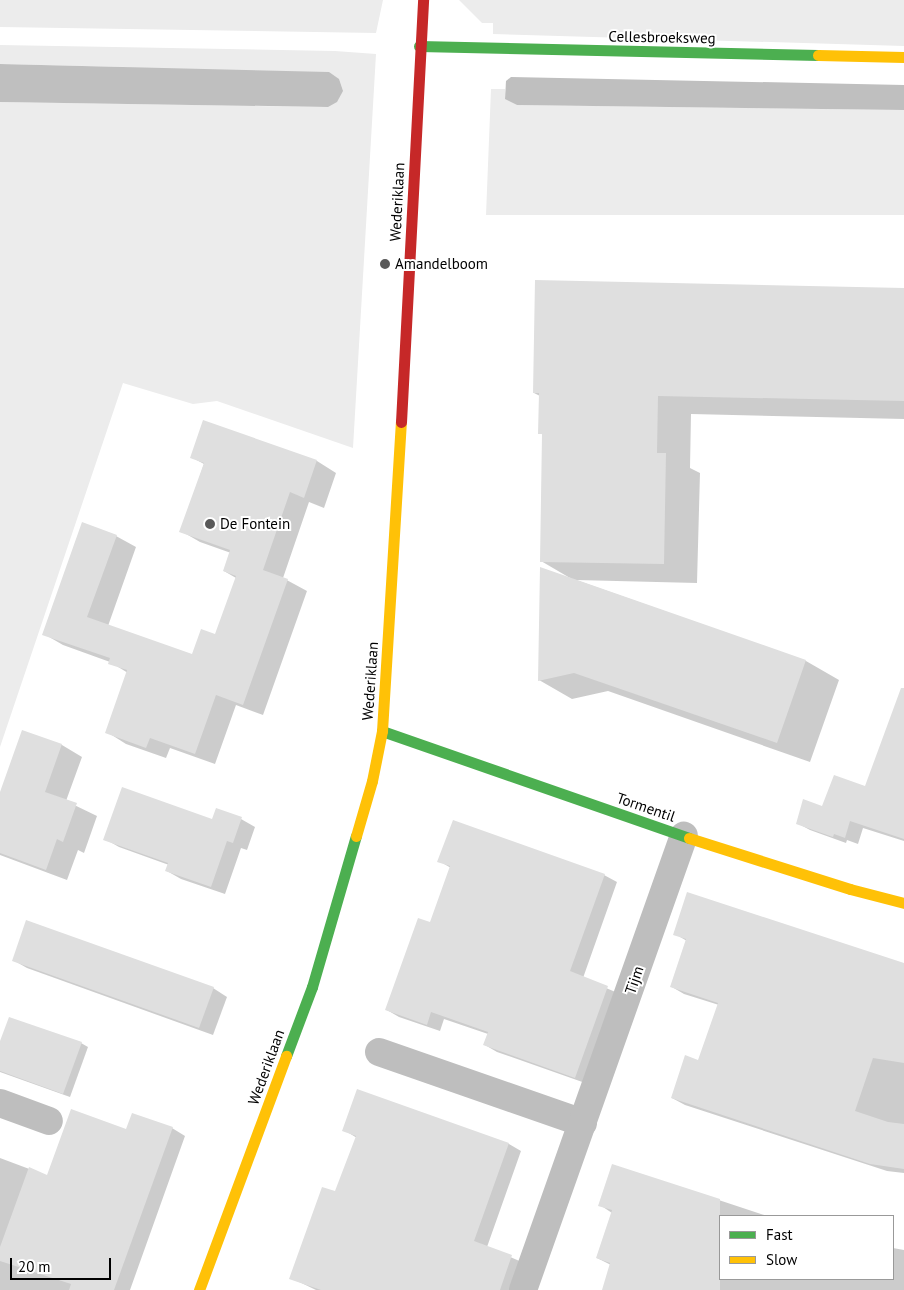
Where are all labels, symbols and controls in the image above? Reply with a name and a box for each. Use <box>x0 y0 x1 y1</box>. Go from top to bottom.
street label: Cellesbroeksweg <box>608 27 716 47</box>
street label: Wederiklaan <box>386 162 408 242</box>
place label: Amandelboom <box>395 255 488 273</box>
marker: Amandelboom <box>379 258 391 270</box>
place label: De Fontein <box>220 515 290 533</box>
marker: De Fontein <box>204 518 216 530</box>
street label: Wederiklaan <box>358 641 382 721</box>
street label: Tormentil <box>614 789 678 825</box>
street label: Tijm <box>621 964 647 996</box>
street label: Wederiklaan <box>244 1027 288 1107</box>
legend <box>719 1215 894 1280</box>
text: Fast <box>766 1225 793 1244</box>
scale bar <box>12 1248 114 1280</box>
text: Slow <box>766 1250 797 1269</box>
text: 20 m <box>18 1257 51 1276</box>

